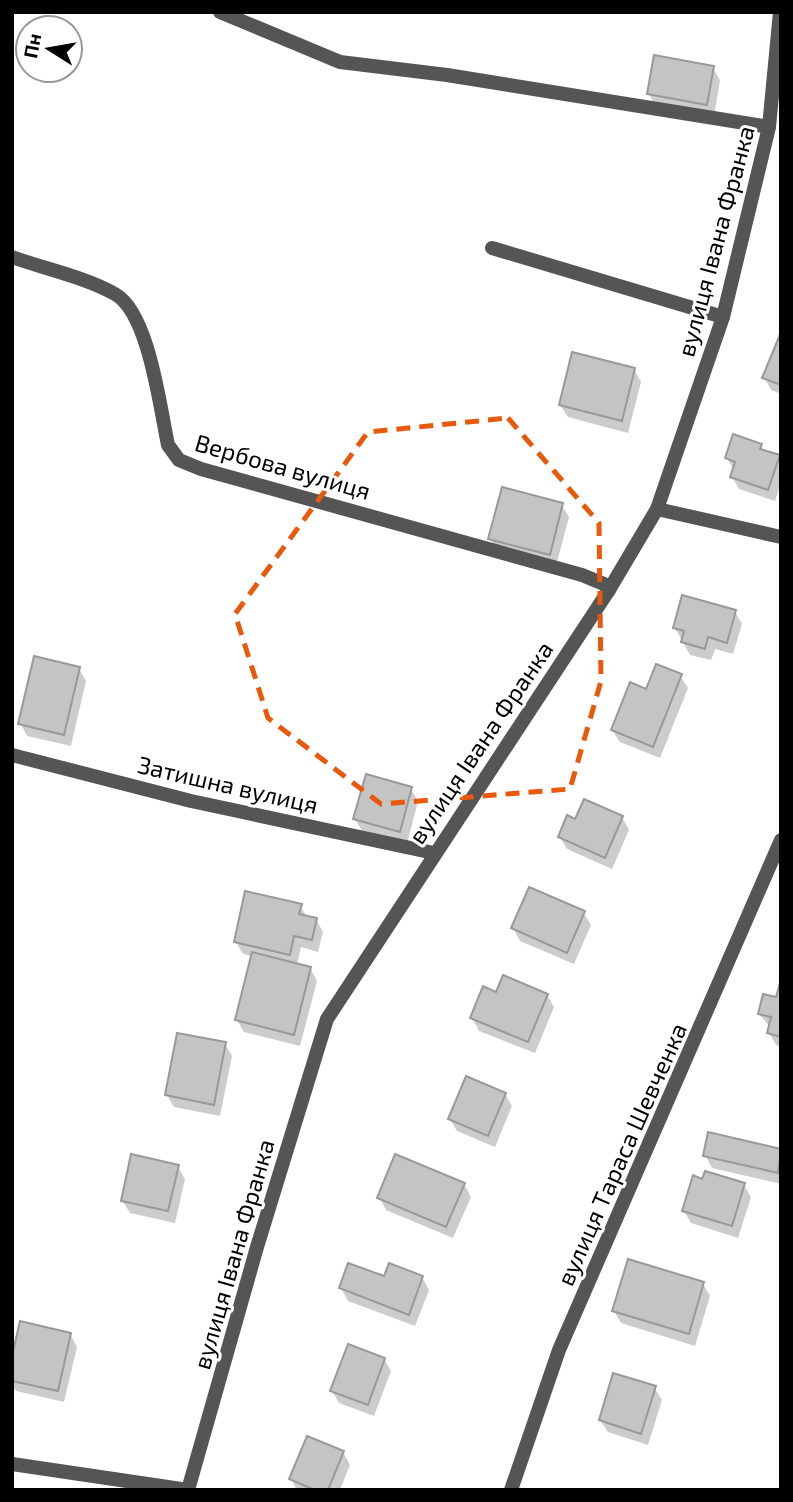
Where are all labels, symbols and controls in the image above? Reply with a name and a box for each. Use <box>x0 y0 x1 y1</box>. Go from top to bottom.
north arrow <box>14 14 84 84</box>
text: Пн <box>18 31 45 60</box>
street label: вулиця Івана Франка <box>670 122 761 360</box>
street label: Вербова вулиця <box>192 427 374 506</box>
street label: вулиця Івана Франка <box>401 635 559 849</box>
street label: Затишна вулиця <box>135 749 321 820</box>
street label: вулиця Тараса Шевченка <box>550 1018 693 1290</box>
street label: вулиця Івана Франка <box>186 1136 281 1373</box>

